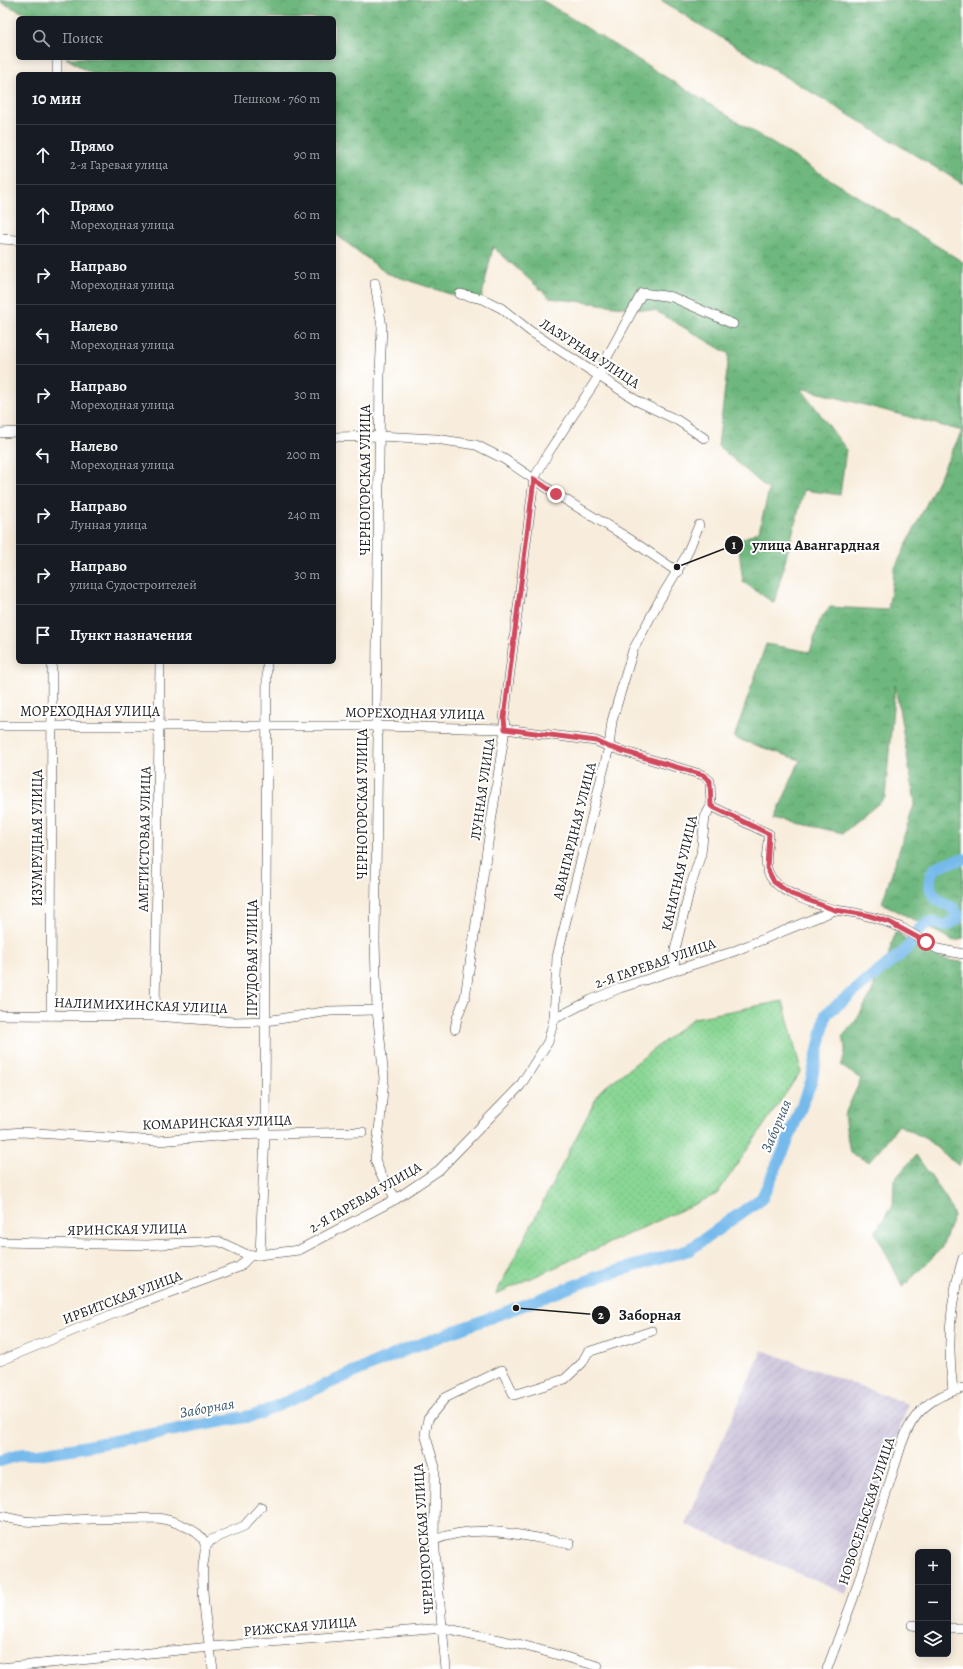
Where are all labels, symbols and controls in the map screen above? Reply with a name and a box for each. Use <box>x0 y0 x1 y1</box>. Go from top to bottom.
search box <box>16 16 336 60</box>
icon: search <box>30 27 52 49</box>
text: Поиск <box>62 28 103 48</box>
text: 10 мин <box>32 87 81 110</box>
text: Пешком · 760 m <box>233 90 320 107</box>
text: Прямо <box>70 136 114 156</box>
icon: ahead <box>32 144 54 166</box>
text: 90 m <box>294 146 320 163</box>
text: 2-я Гаревая улица <box>70 156 168 173</box>
text: Прямо <box>70 196 114 216</box>
icon: ahead <box>32 204 54 226</box>
text: 60 m <box>294 206 320 223</box>
text: Мореходная улица <box>70 216 175 233</box>
text: Направо <box>70 256 127 276</box>
icon: right <box>32 264 54 286</box>
text: 50 m <box>294 266 320 283</box>
text: Мореходная улица <box>70 276 175 293</box>
street label: ЛАЗУРНАЯ УЛИЦА <box>536 314 644 393</box>
text: Налево <box>70 316 118 336</box>
icon: left <box>32 324 54 346</box>
text: 60 m <box>294 326 320 343</box>
text: Мореходная улица <box>70 336 175 353</box>
text: Направо <box>70 376 127 396</box>
icon: right <box>32 384 54 406</box>
text: 30 m <box>294 386 320 403</box>
text: Мореходная улица <box>70 396 175 413</box>
street label: ЧЕРНОГОРСКАЯ УЛИЦА <box>356 404 375 555</box>
text: Налево <box>70 436 118 456</box>
icon: left <box>32 444 54 466</box>
text: 200 m <box>287 446 320 463</box>
text: Мореходная улица <box>70 456 175 473</box>
route end <box>547 485 565 503</box>
text: Направо <box>70 496 127 516</box>
icon: right <box>32 504 54 526</box>
text: 240 m <box>288 506 320 523</box>
text: Лунная улица <box>70 516 147 533</box>
callout: улица Авангардная <box>724 531 887 558</box>
text: улица Авангардная <box>751 535 880 555</box>
text: 1 <box>732 537 737 553</box>
text: Направо <box>70 556 127 576</box>
icon: right <box>32 564 54 586</box>
text: 30 m <box>294 566 320 583</box>
text: улица Судостроителей <box>70 576 197 593</box>
icon: arrive <box>32 624 54 646</box>
text: Пункт назначения <box>70 625 192 645</box>
street label: МОРЕХОДНАЯ УЛИЦА <box>20 702 161 721</box>
street label: МОРЕХОДНАЯ УЛИЦА <box>345 703 486 724</box>
street label: ЧЕРНОГОРСКАЯ УЛИЦА <box>353 728 372 879</box>
street label: ЛУННАЯ УЛИЦА <box>466 736 499 841</box>
street label: АВАНГАРДНАЯ УЛИЦА <box>548 759 601 903</box>
street label: АМЕТИСТОВАЯ УЛИЦА <box>134 765 155 913</box>
street label: ИЗУМРУДНАЯ УЛИЦА <box>28 769 47 907</box>
street label: КАНАТНАЯ УЛИЦА <box>657 813 702 933</box>
street label: ПРУДОВАЯ УЛИЦА <box>243 899 262 1017</box>
route start <box>917 933 935 951</box>
street label: 2-Я ГАРЕВАЯ УЛИЦА <box>592 934 719 993</box>
street label: НАЛИМИХИНСКАЯ УЛИЦА <box>54 993 229 1018</box>
water label: Заборная <box>756 1096 796 1156</box>
street label: КОМАРИНСКАЯ УЛИЦА <box>142 1110 293 1135</box>
street label: 2-Я ГАРЕВАЯ УЛИЦА <box>306 1157 426 1237</box>
street label: ЯРИНСКАЯ УЛИЦА <box>67 1219 188 1240</box>
street label: ИРБИТСКАЯ УЛИЦА <box>60 1266 185 1329</box>
callout: Заборная <box>591 1301 689 1328</box>
text: Заборная <box>619 1305 682 1325</box>
text: 2 <box>598 1307 604 1323</box>
water label: Заборная <box>178 1393 236 1423</box>
street label: НОВОСЕЛЬСКАЯ УЛИЦА <box>834 1434 900 1588</box>
street label: ЧЕРНОГОРСКАЯ УЛИЦА <box>409 1462 438 1615</box>
map controls <box>915 1549 951 1657</box>
button: + <box>915 1549 951 1585</box>
button: − <box>915 1585 951 1621</box>
street label: РИЖСКАЯ УЛИЦА <box>243 1612 358 1641</box>
button: layers <box>915 1621 951 1657</box>

